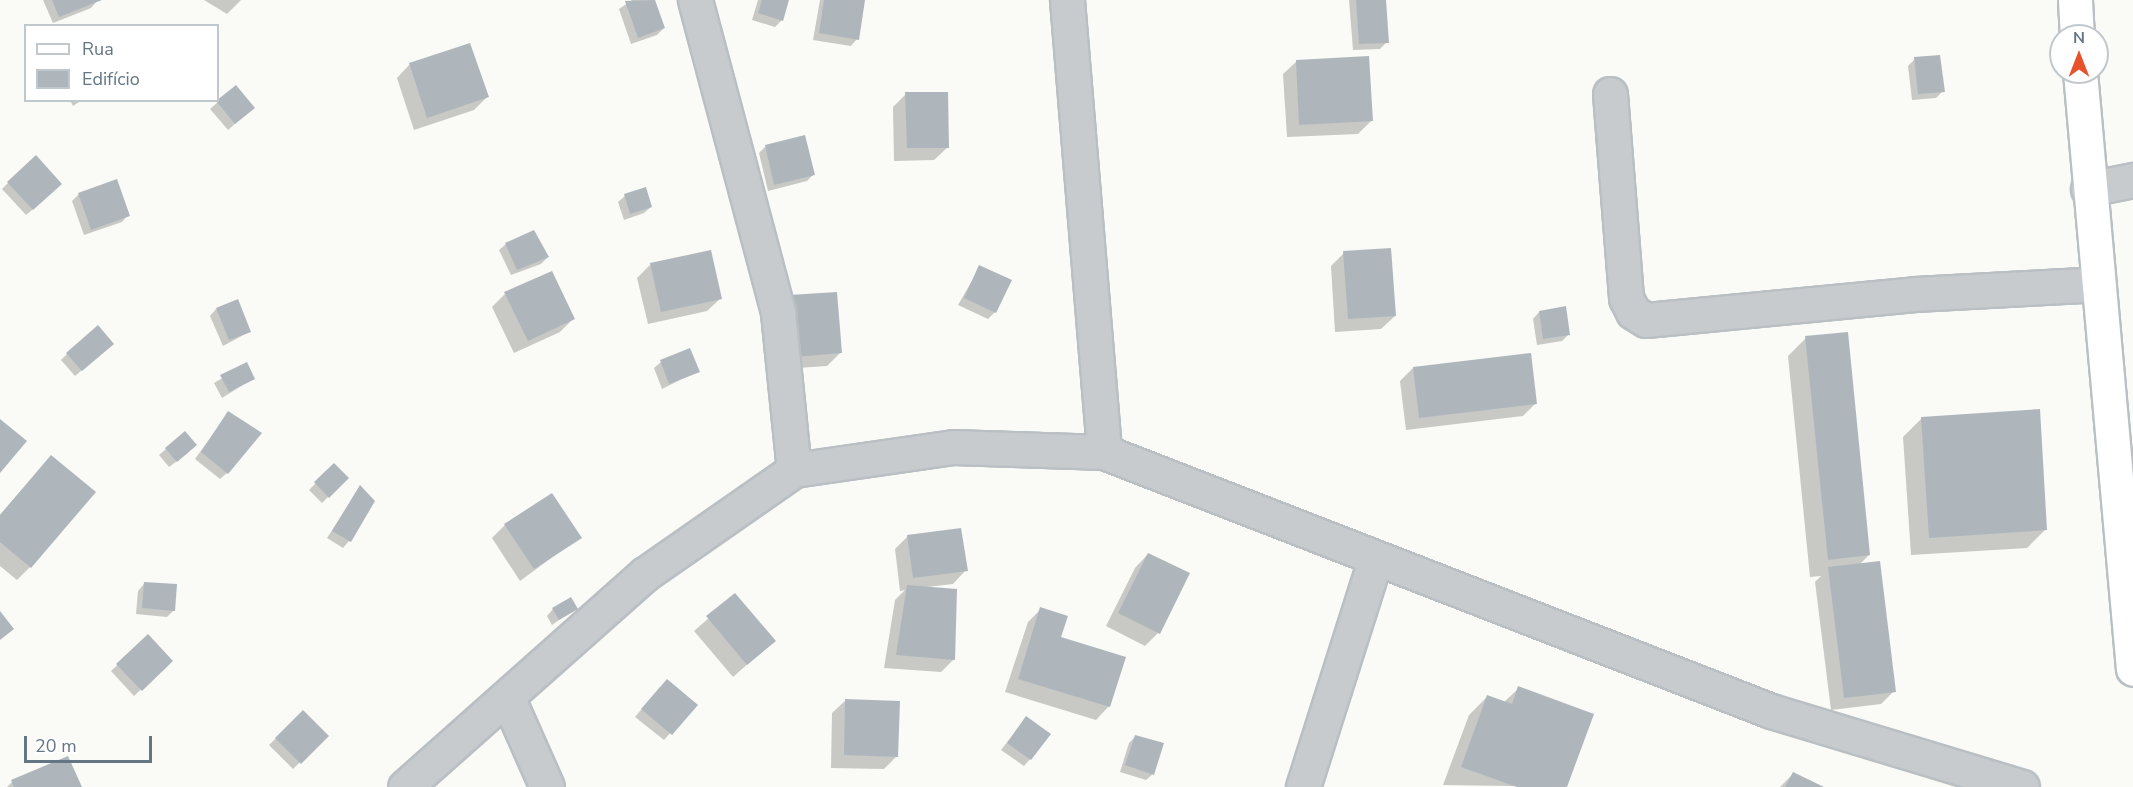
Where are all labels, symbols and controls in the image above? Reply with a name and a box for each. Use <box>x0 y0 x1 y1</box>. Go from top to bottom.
legend <box>24 24 219 102</box>
north arrow <box>2049 24 2109 84</box>
text: N <box>2073 27 2085 49</box>
text: Rua <box>82 37 114 61</box>
text: Edifício <box>82 67 140 91</box>
scale bar <box>27 724 154 762</box>
text: 20 m <box>35 734 77 758</box>

